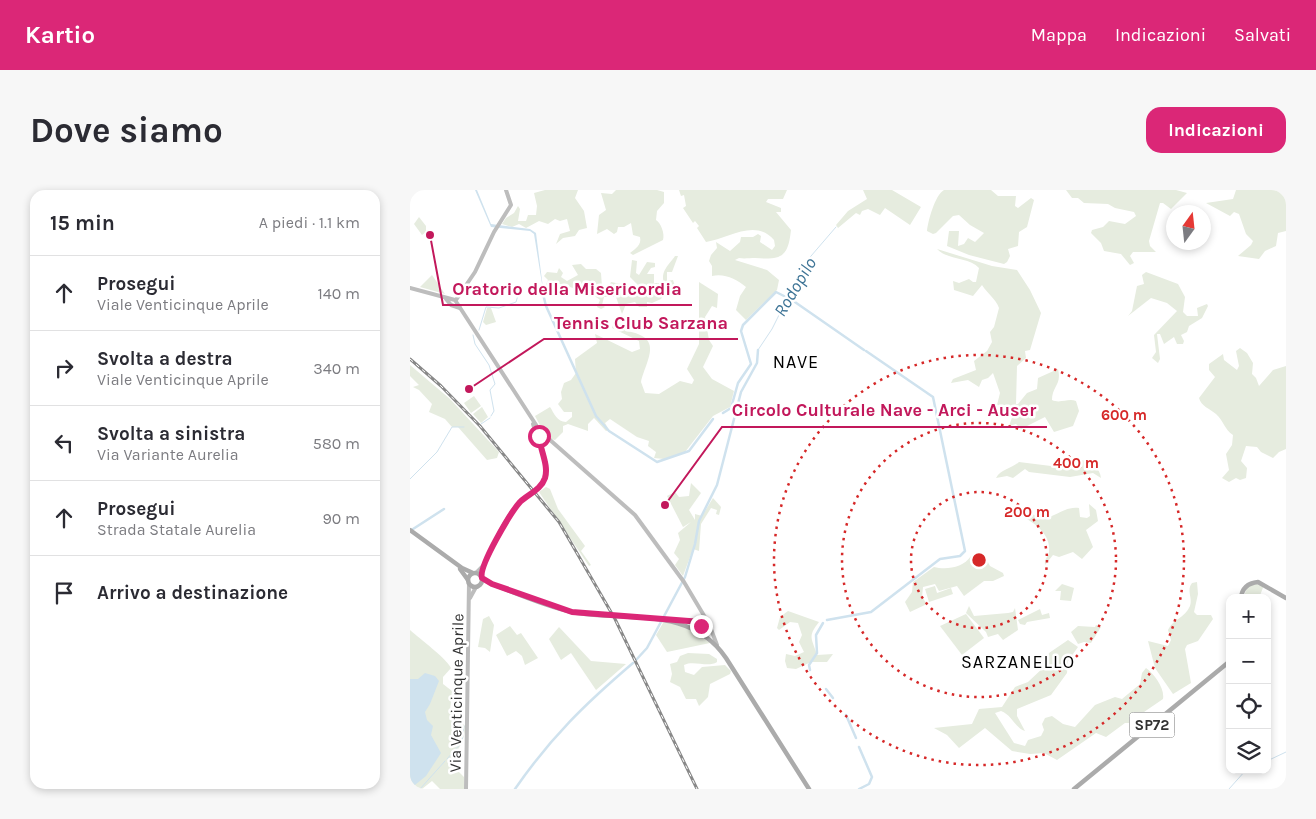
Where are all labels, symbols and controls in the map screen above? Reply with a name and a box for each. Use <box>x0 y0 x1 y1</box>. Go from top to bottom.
text: Kartio <box>25 21 95 49</box>
text: Mappa <box>1031 24 1087 46</box>
text: Indicazioni <box>1115 24 1206 46</box>
text: Salvati <box>1234 24 1291 46</box>
button: Indicazioni <box>1146 107 1286 153</box>
text: Dove siamo <box>30 110 223 151</box>
north arrow <box>1166 205 1211 250</box>
text: 15 min <box>50 211 115 235</box>
text: A piedi · 1.1 km <box>259 213 360 232</box>
water label: Rodopilo <box>769 253 821 321</box>
callout: Oratorio della Misericordia <box>443 272 692 305</box>
text: Prosegui <box>97 273 176 295</box>
text: Oratorio della Misericordia <box>452 278 682 300</box>
icon: ahead <box>50 279 78 307</box>
text: 140 m <box>318 284 360 303</box>
text: Viale Venticinque Aprile <box>97 295 269 314</box>
callout: Tennis Club Sarzana <box>544 306 738 339</box>
text: Tennis Club Sarzana <box>554 312 728 334</box>
text: Svolta a destra <box>97 348 233 370</box>
district label: NAVE <box>773 351 819 373</box>
icon: right <box>50 354 78 382</box>
text: 340 m <box>313 359 360 378</box>
text: Viale Venticinque Aprile <box>97 370 269 389</box>
callout: Circolo Culturale Nave - Arci - Auser <box>722 394 1047 427</box>
text: Circolo Culturale Nave - Arci - Auser <box>732 399 1036 421</box>
text: 600 m <box>1101 406 1147 424</box>
text: Svolta a sinistra <box>97 423 245 445</box>
route start <box>528 425 551 448</box>
icon: left <box>50 429 78 457</box>
text: 580 m <box>313 434 360 453</box>
text: Via Variante Aurelia <box>97 445 239 464</box>
text: 400 m <box>1053 454 1099 472</box>
text: Prosegui <box>97 498 176 520</box>
text: 200 m <box>1004 503 1050 521</box>
icon: ahead <box>50 504 78 532</box>
text: 90 m <box>322 509 360 528</box>
text: Strada Statale Aurelia <box>97 520 256 539</box>
centre of rings <box>970 551 988 569</box>
icon: arrive <box>50 579 78 607</box>
text: Arrivo a destinazione <box>97 582 288 604</box>
map controls <box>1226 594 1271 774</box>
button: + <box>1226 594 1271 639</box>
street label: Via Venticinque Aprile <box>446 613 467 773</box>
route end <box>690 615 713 638</box>
button: − <box>1226 639 1271 684</box>
district label: SARZANELLO <box>961 651 1075 673</box>
button: locate <box>1226 684 1271 729</box>
road number: SP72 <box>1130 712 1174 738</box>
button: layers <box>1226 729 1271 774</box>

